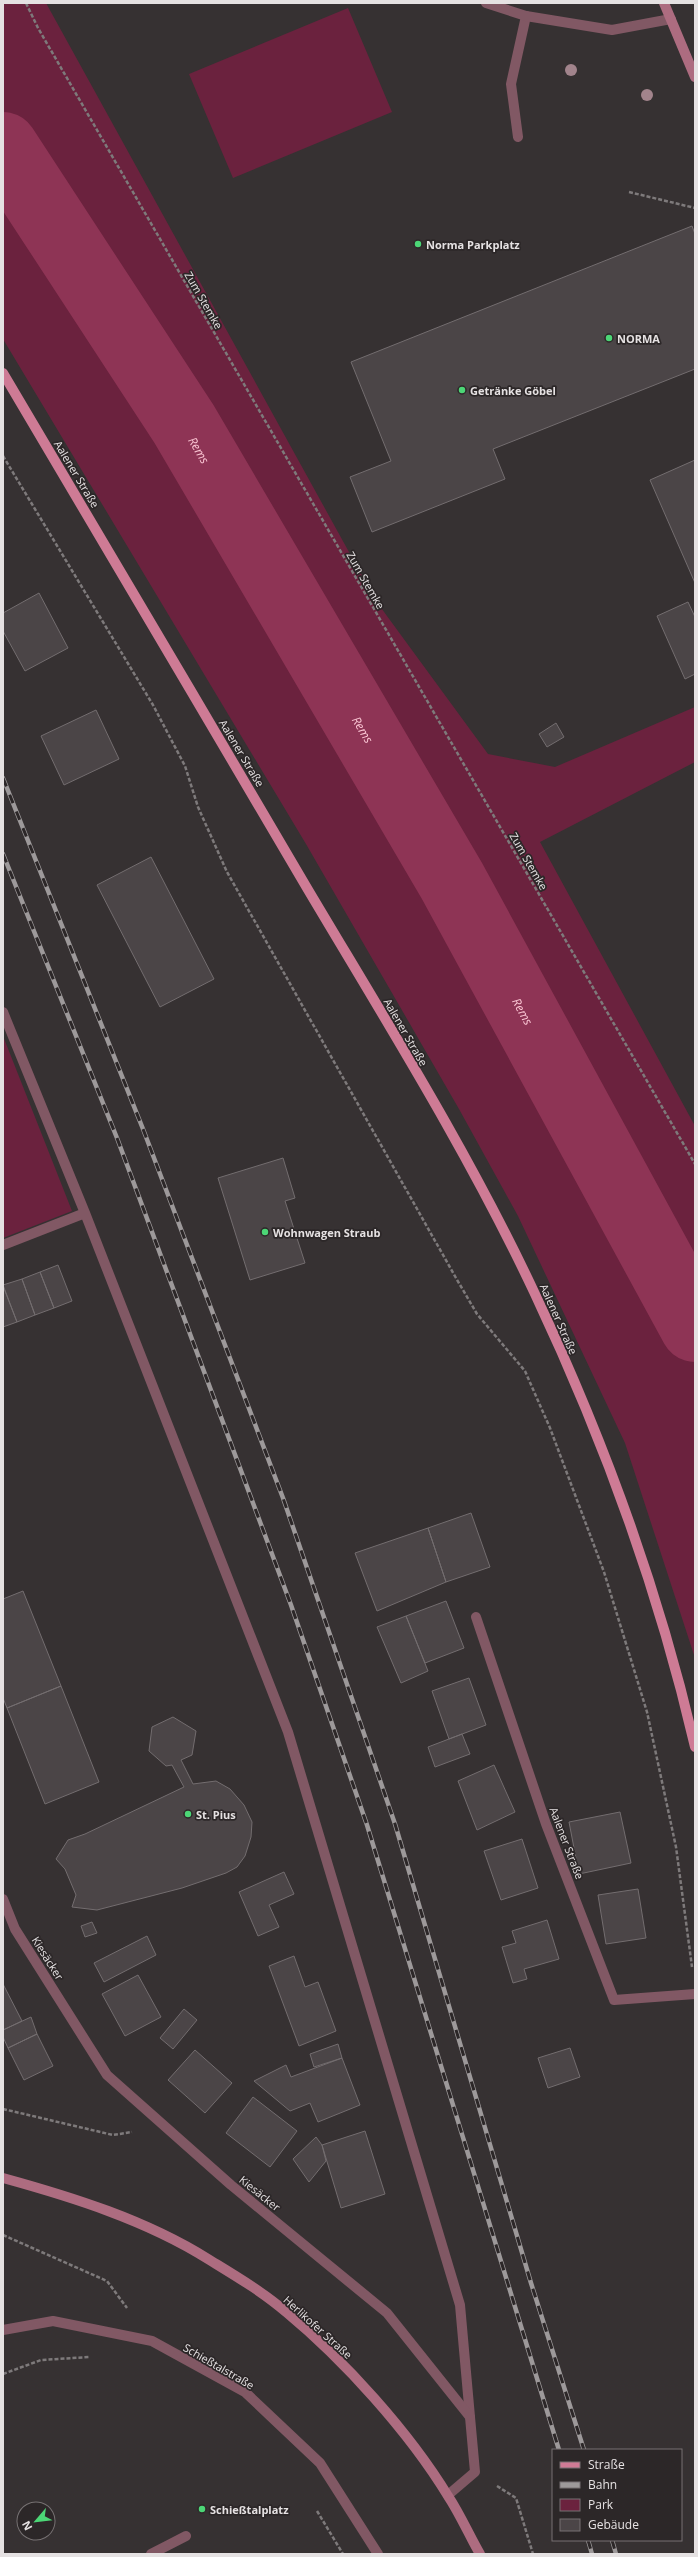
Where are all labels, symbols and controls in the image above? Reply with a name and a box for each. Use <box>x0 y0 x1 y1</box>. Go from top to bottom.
place label: Norma Parkplatz <box>426 237 520 252</box>
marker: Norma Parkplatz <box>413 239 423 249</box>
street label: Zum Stemke <box>181 268 227 332</box>
place label: NORMA <box>617 331 660 346</box>
marker: NORMA <box>604 333 614 343</box>
place label: Getränke Göbel <box>470 383 556 398</box>
marker: Getränke Göbel <box>457 385 467 395</box>
water label: Rems <box>185 433 214 467</box>
street label: Aalener Straße <box>51 438 103 510</box>
street label: Zum Stemke <box>343 548 389 612</box>
water label: Rems <box>349 713 378 746</box>
street label: Aalener Straße <box>216 717 268 789</box>
street label: Zum Stemke <box>506 829 552 893</box>
street label: Aalener Straße <box>381 995 431 1069</box>
water label: Rems <box>509 995 537 1028</box>
place label: Wohnwagen Straub <box>273 1225 380 1240</box>
marker: Wohnwagen Straub <box>260 1227 270 1237</box>
street label: Aalener Straße <box>537 1281 581 1357</box>
street label: Aalener Straße <box>546 1805 588 1881</box>
place label: St. Pius <box>196 1807 236 1822</box>
marker: St. Pius <box>183 1809 193 1819</box>
street label: Kiesäcker <box>29 1933 68 1983</box>
street label: Kiesäcker <box>236 2172 284 2214</box>
street label: Herlikofer Straße <box>280 2292 356 2362</box>
street label: Schießtalstraße <box>181 2340 257 2392</box>
legend <box>552 2449 682 2541</box>
text: Straße <box>588 2456 625 2473</box>
text: Bahn <box>588 2476 617 2493</box>
text: Park <box>588 2496 614 2513</box>
north arrow <box>16 2501 56 2541</box>
place label: Schießtalplatz <box>210 2502 289 2517</box>
marker: Schießtalplatz <box>197 2504 207 2514</box>
text: Gebäude <box>588 2516 639 2533</box>
text: N <box>18 2518 35 2533</box>

